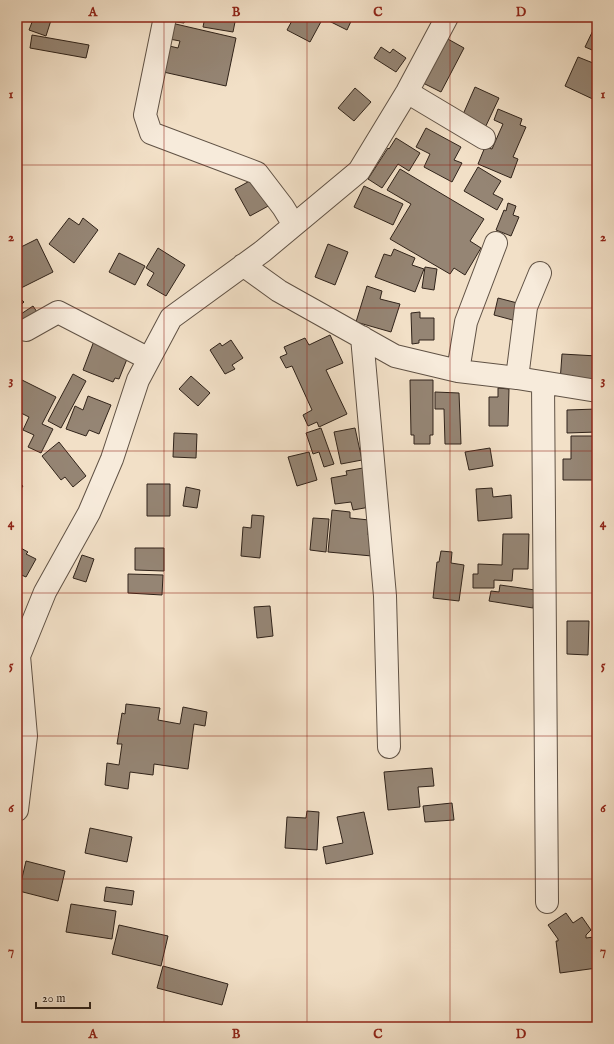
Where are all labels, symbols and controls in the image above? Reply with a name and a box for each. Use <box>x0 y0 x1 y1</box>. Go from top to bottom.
text: A <box>88 4 99 21</box>
text: B <box>232 4 241 21</box>
text: C <box>373 4 383 21</box>
text: D <box>516 4 527 21</box>
text: 1 <box>9 86 14 103</box>
text: 1 <box>601 86 606 103</box>
text: 2 <box>8 229 14 246</box>
text: 2 <box>600 229 606 246</box>
text: 3 <box>9 372 14 389</box>
text: 3 <box>601 372 606 389</box>
text: 4 <box>8 515 15 532</box>
text: 4 <box>600 515 607 532</box>
text: 5 <box>9 657 14 674</box>
text: 5 <box>601 657 606 674</box>
text: 6 <box>8 800 14 817</box>
text: 6 <box>600 800 606 817</box>
text: 7 <box>8 943 14 960</box>
text: 7 <box>600 943 606 960</box>
scale bar <box>36 984 90 1010</box>
text: 20 m <box>42 991 65 1006</box>
text: A <box>88 1026 99 1043</box>
text: B <box>232 1026 241 1043</box>
text: C <box>373 1026 383 1043</box>
text: D <box>516 1026 527 1043</box>

